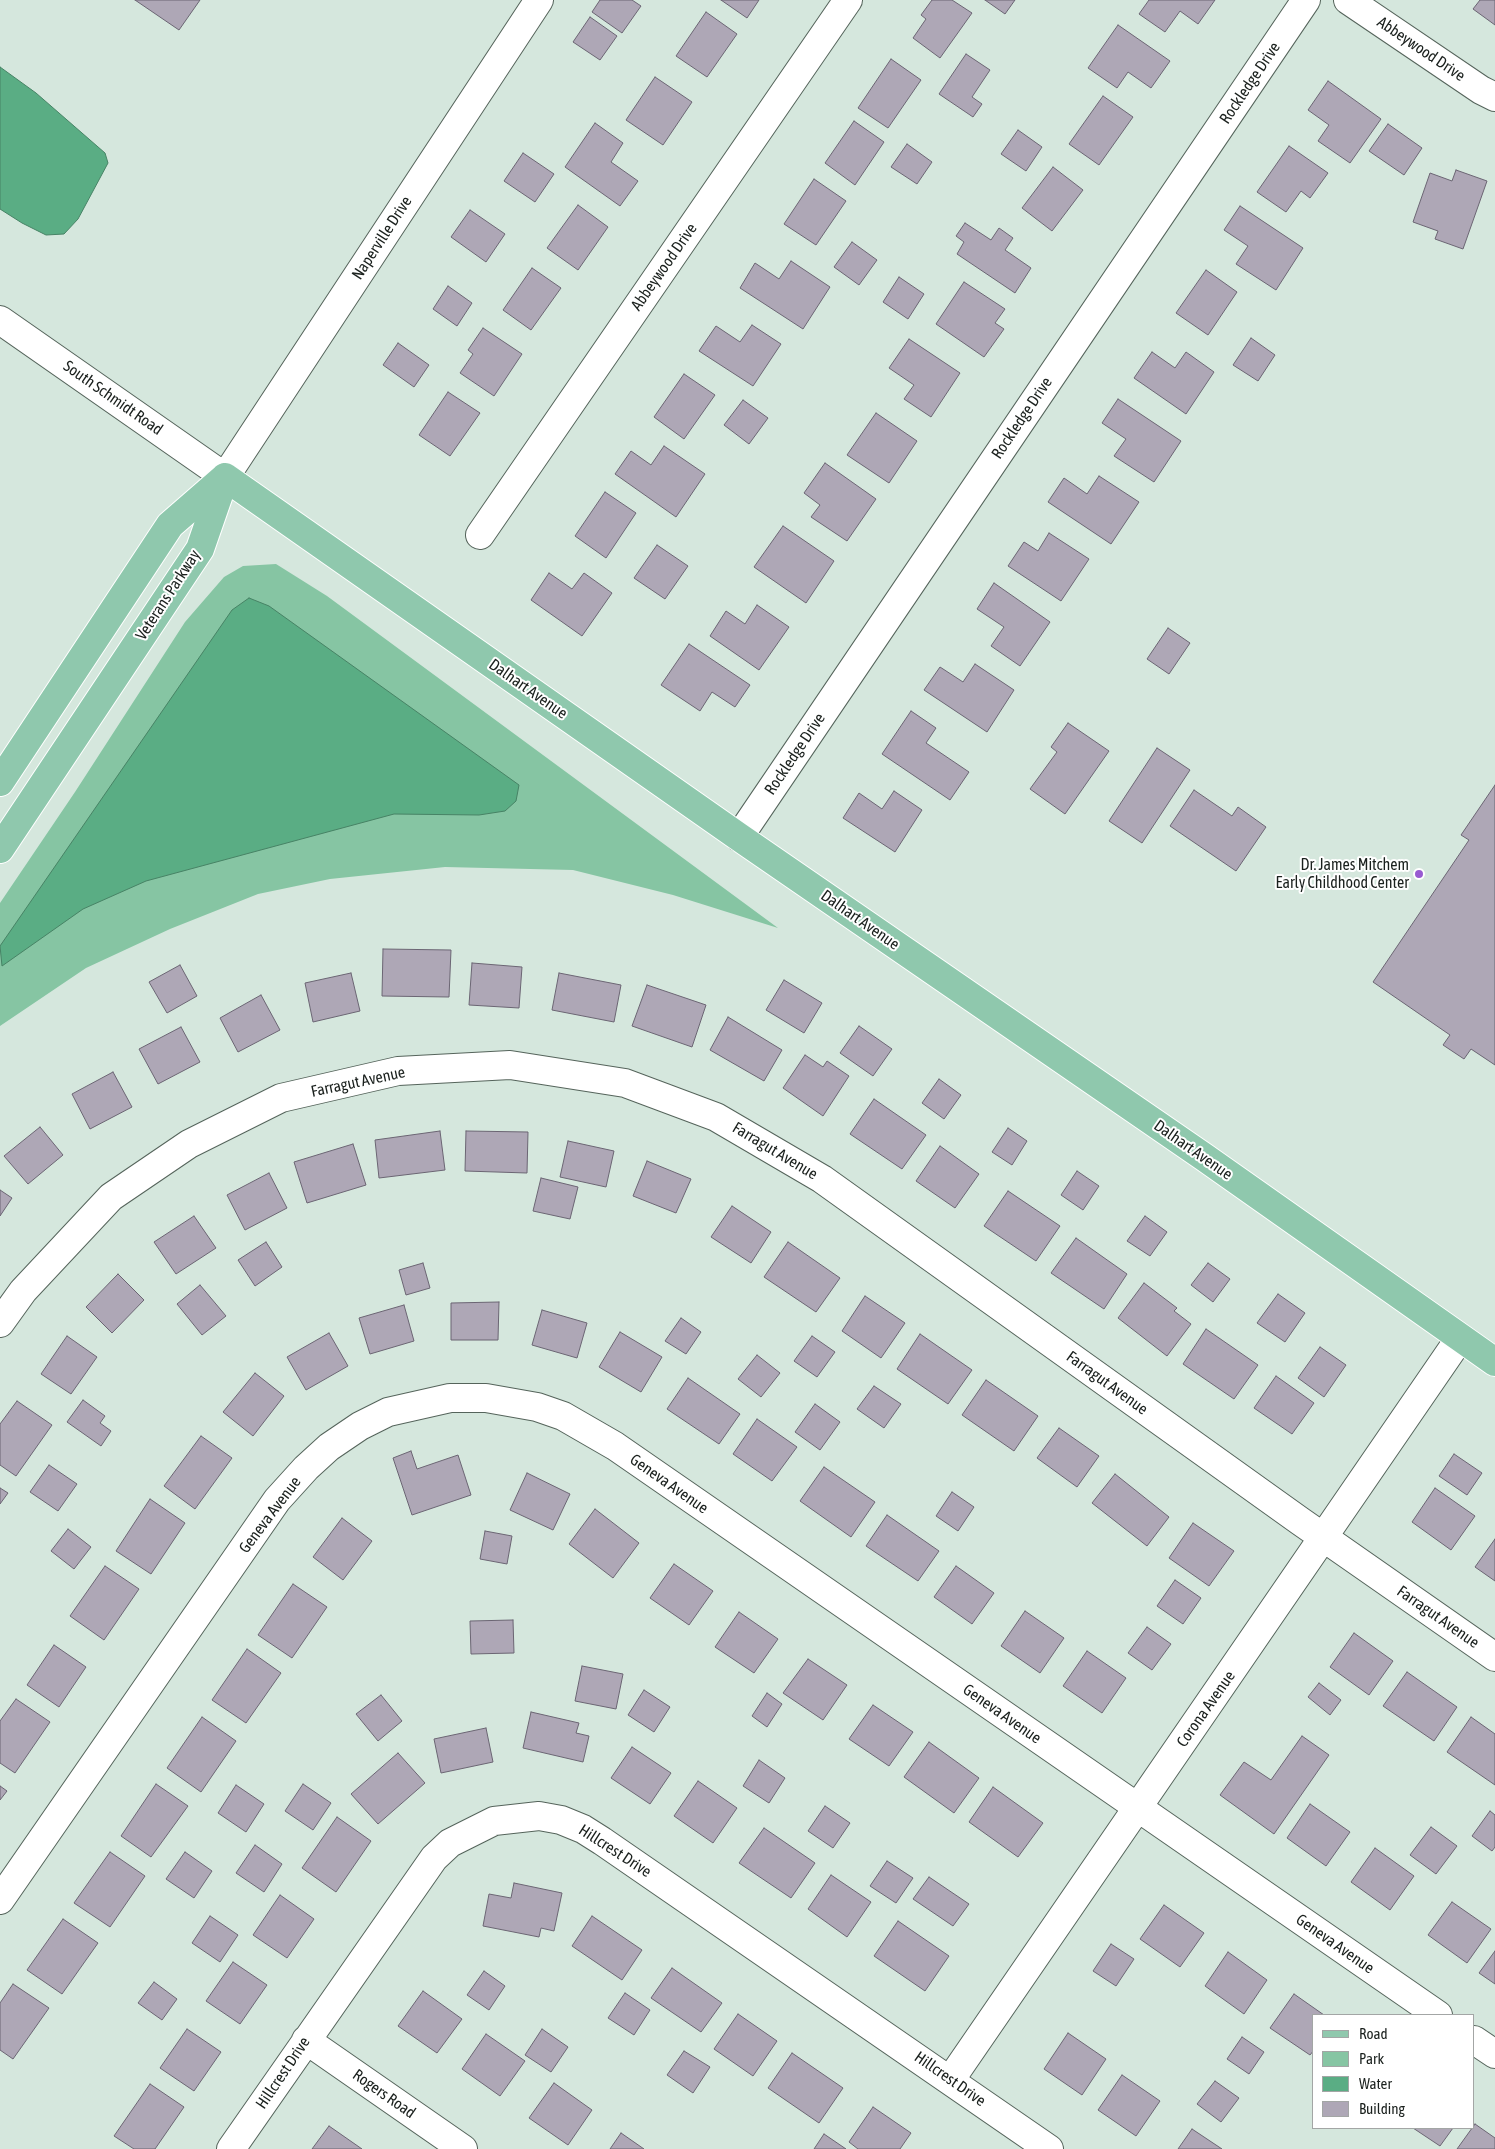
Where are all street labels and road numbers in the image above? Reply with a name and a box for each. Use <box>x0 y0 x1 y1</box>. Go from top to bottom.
street label: Abbeywood Drive <box>1373 13 1469 85</box>
street label: Rockledge Drive <box>1216 39 1284 127</box>
street label: Naperville Drive <box>348 193 416 283</box>
street label: Abbeywood Drive <box>627 220 701 314</box>
street label: South Schmidt Road <box>60 357 166 439</box>
street label: Rockledge Drive <box>988 374 1056 462</box>
street label: Veterans Parkway <box>132 546 204 644</box>
street label: Dalhart Avenue <box>485 655 571 723</box>
street label: Rockledge Drive <box>761 710 829 798</box>
street label: Dalhart Avenue <box>817 886 903 954</box>
street label: Farragut Avenue <box>309 1063 407 1101</box>
street label: Dalhart Avenue <box>1150 1116 1236 1184</box>
street label: Farragut Avenue <box>729 1118 821 1184</box>
street label: Farragut Avenue <box>1063 1347 1151 1419</box>
street label: Geneva Avenue <box>626 1450 712 1518</box>
street label: Geneva Avenue <box>235 1473 305 1557</box>
street label: Farragut Avenue <box>1393 1582 1483 1652</box>
street label: Corona Avenue <box>1173 1667 1239 1751</box>
street label: Geneva Avenue <box>959 1680 1045 1748</box>
street label: Hillcrest Drive <box>575 1820 655 1882</box>
street label: Geneva Avenue <box>1292 1910 1378 1978</box>
street label: Hillcrest Drive <box>252 2033 314 2113</box>
street label: Hillcrest Drive <box>911 2047 989 2111</box>
street label: Rogers Road <box>349 2065 419 2123</box>

